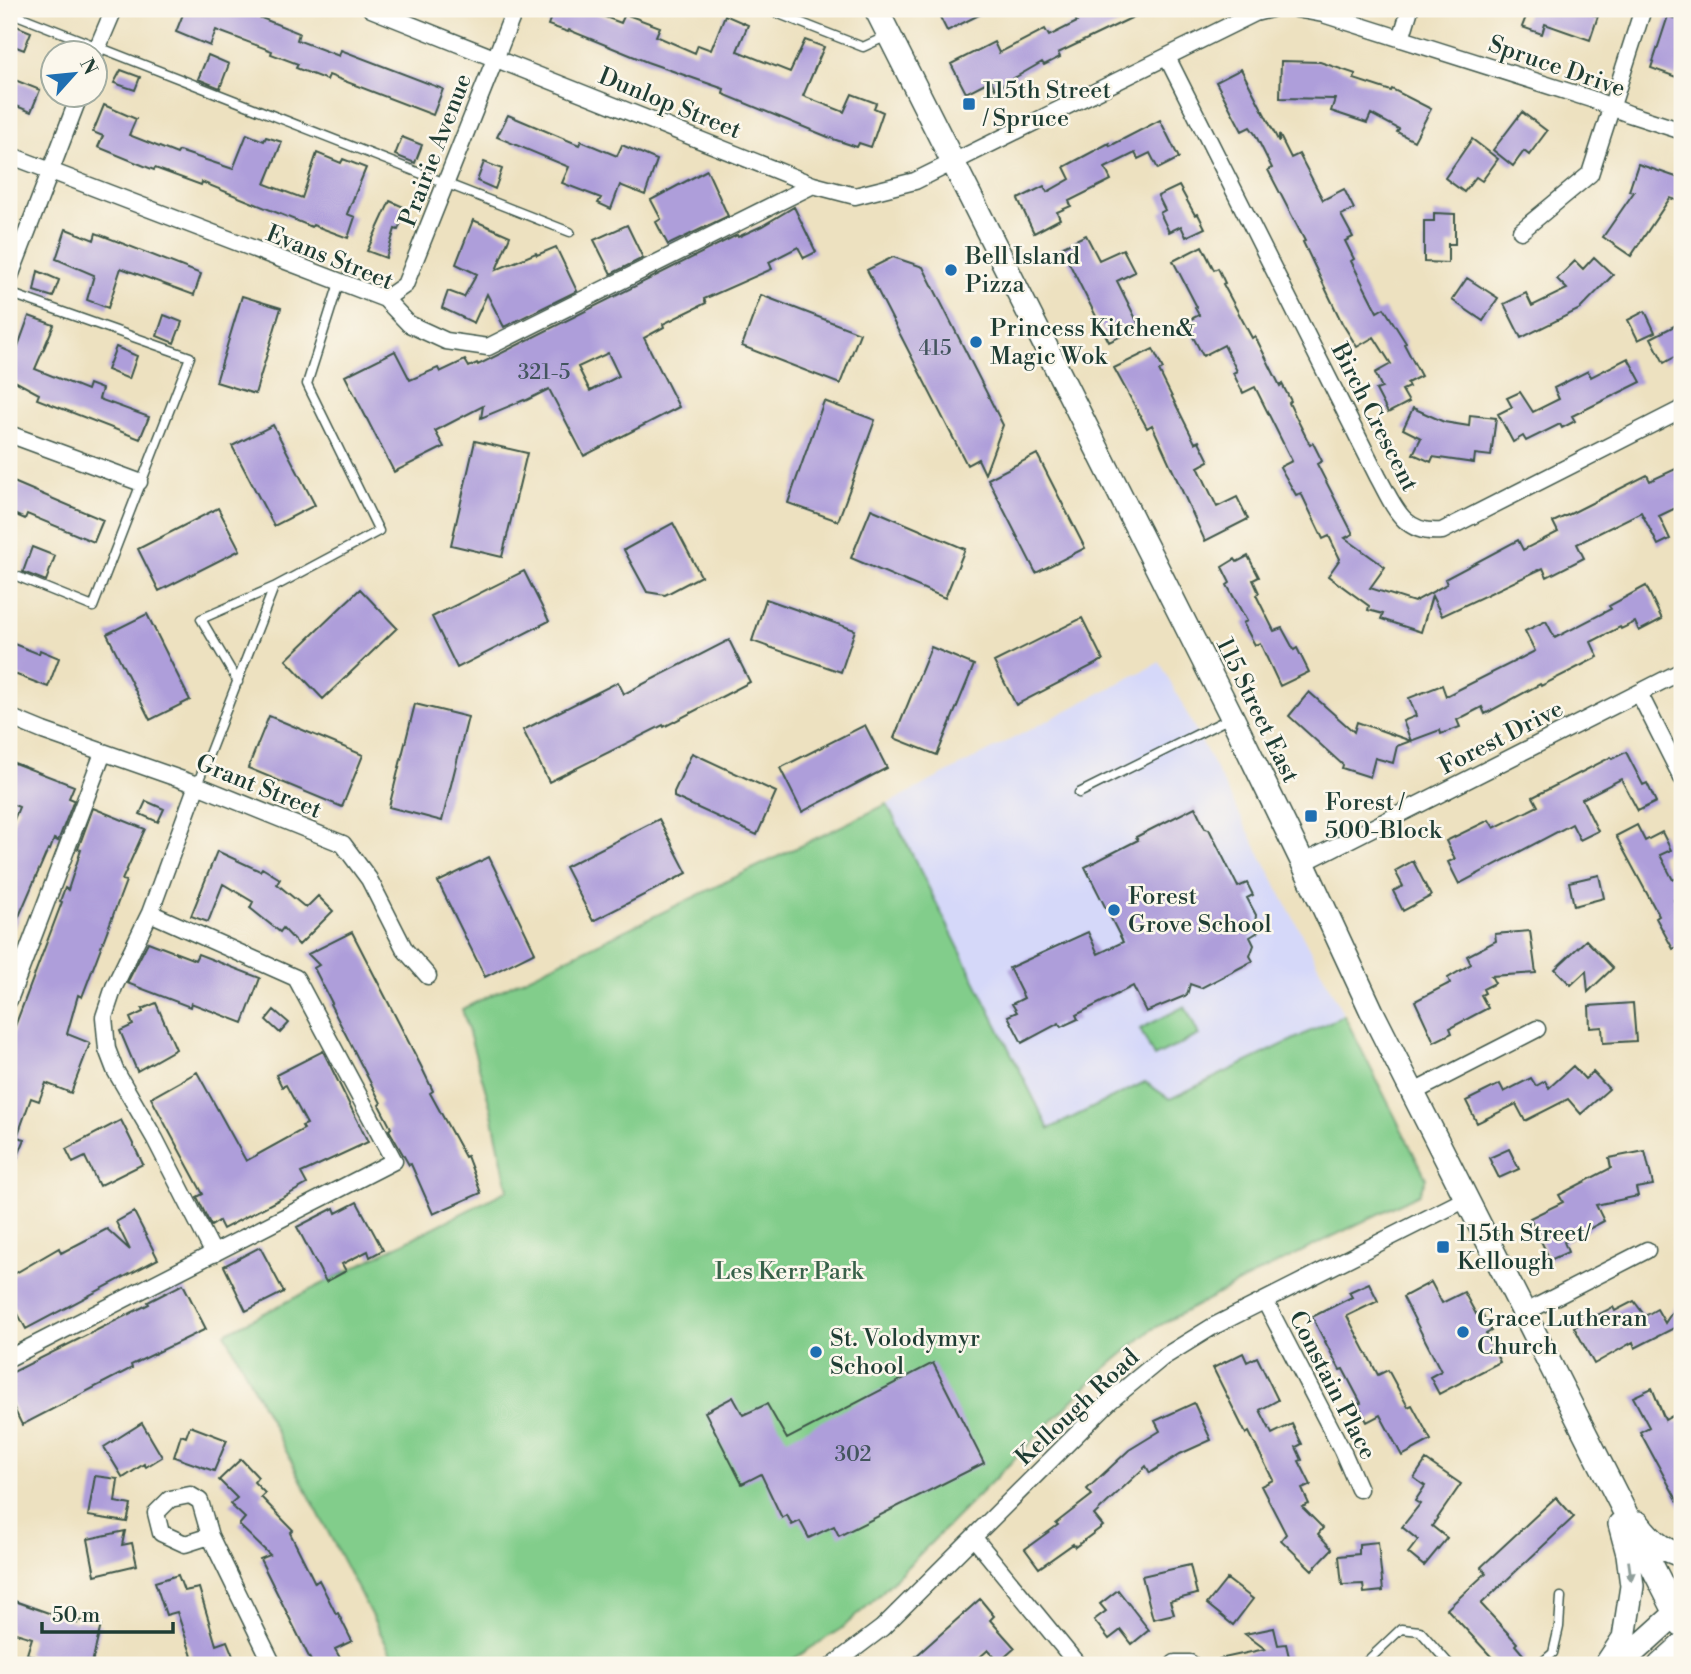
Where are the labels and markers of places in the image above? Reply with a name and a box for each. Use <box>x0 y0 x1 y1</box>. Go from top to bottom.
place label: 115th Street / Spruce <box>982 76 1111 134</box>
marker: 115th Street / Spruce <box>961 96 977 112</box>
place label: Bell Island Pizza <box>964 242 1080 300</box>
marker: Bell Island Pizza <box>943 262 959 278</box>
place label: Princess Kitchen& Magic Wok <box>990 314 1195 372</box>
marker: Princess Kitchen& Magic Wok <box>968 334 984 350</box>
place label: Forest / 500-Block <box>1325 788 1443 846</box>
marker: Forest / 500-Block <box>1303 808 1319 824</box>
place label: Forest Grove School <box>1128 882 1272 940</box>
marker: Forest Grove School <box>1106 902 1122 918</box>
place label: 115th Street/ Kellough <box>1457 1219 1591 1277</box>
marker: 115th Street/ Kellough <box>1435 1239 1451 1255</box>
place label: Grace Lutheran Church <box>1477 1304 1648 1362</box>
place label: St. Volodymyr School <box>830 1324 980 1382</box>
marker: Grace Lutheran Church <box>1455 1324 1471 1340</box>
marker: St. Volodymyr School <box>808 1344 824 1360</box>

